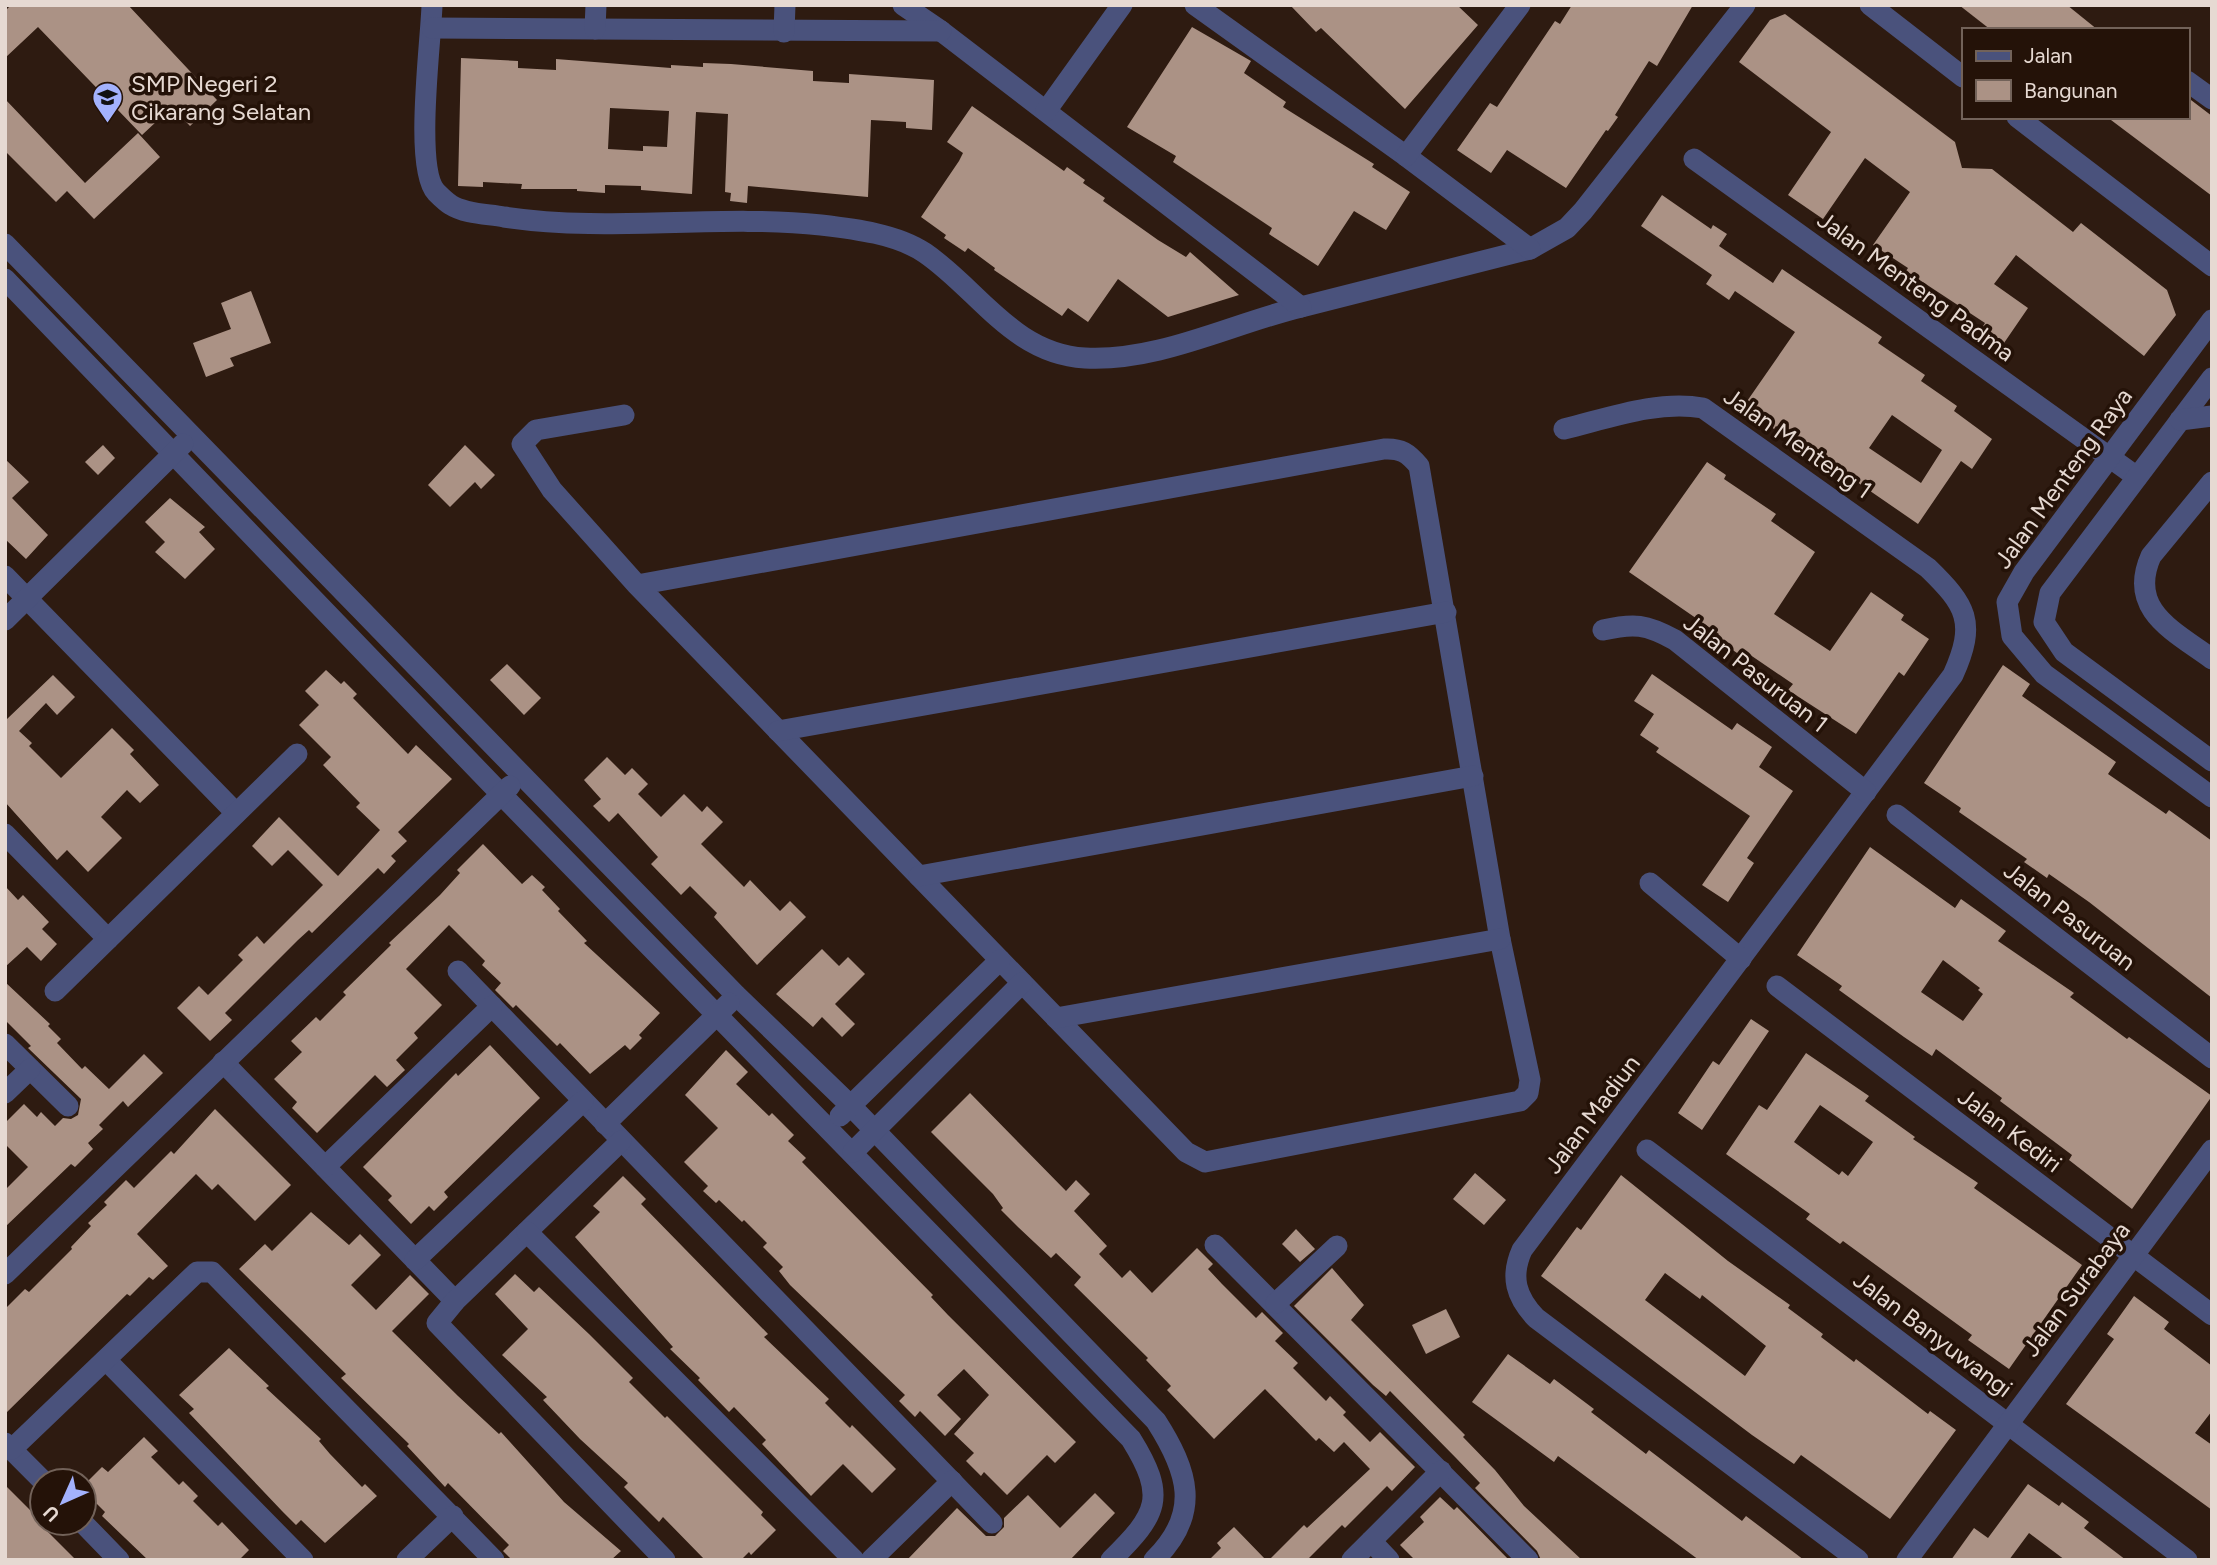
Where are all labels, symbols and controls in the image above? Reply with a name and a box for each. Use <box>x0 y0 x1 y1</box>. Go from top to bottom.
legend <box>1962 28 2189 119</box>
text: Jalan <box>2024 43 2073 68</box>
place label: SMP Negeri 2 Cikarang Selatan <box>131 69 311 126</box>
text: Bangunan <box>2024 78 2117 103</box>
school or university icon: SMP Negeri 2 Cikarang Selatan <box>91 80 125 124</box>
street label: Jalan Menteng Padma <box>1812 205 2020 367</box>
street label: Jalan Menteng 1 <box>1719 381 1877 505</box>
street label: Jalan Menteng Raya <box>1988 382 2138 574</box>
street label: Jalan Pasuruan 1 <box>1678 608 1834 738</box>
street label: Jalan Pasuruan <box>1998 856 2142 976</box>
street label: Jalan Madiun <box>1538 1049 1646 1179</box>
street label: Jalan Kediri <box>1952 1082 2068 1178</box>
street label: Jalan Surabaya <box>2016 1216 2136 1362</box>
street label: Jalan Banyuwangi <box>1848 1265 2018 1403</box>
north arrow <box>28 1467 98 1537</box>
text: U <box>38 1501 64 1527</box>

